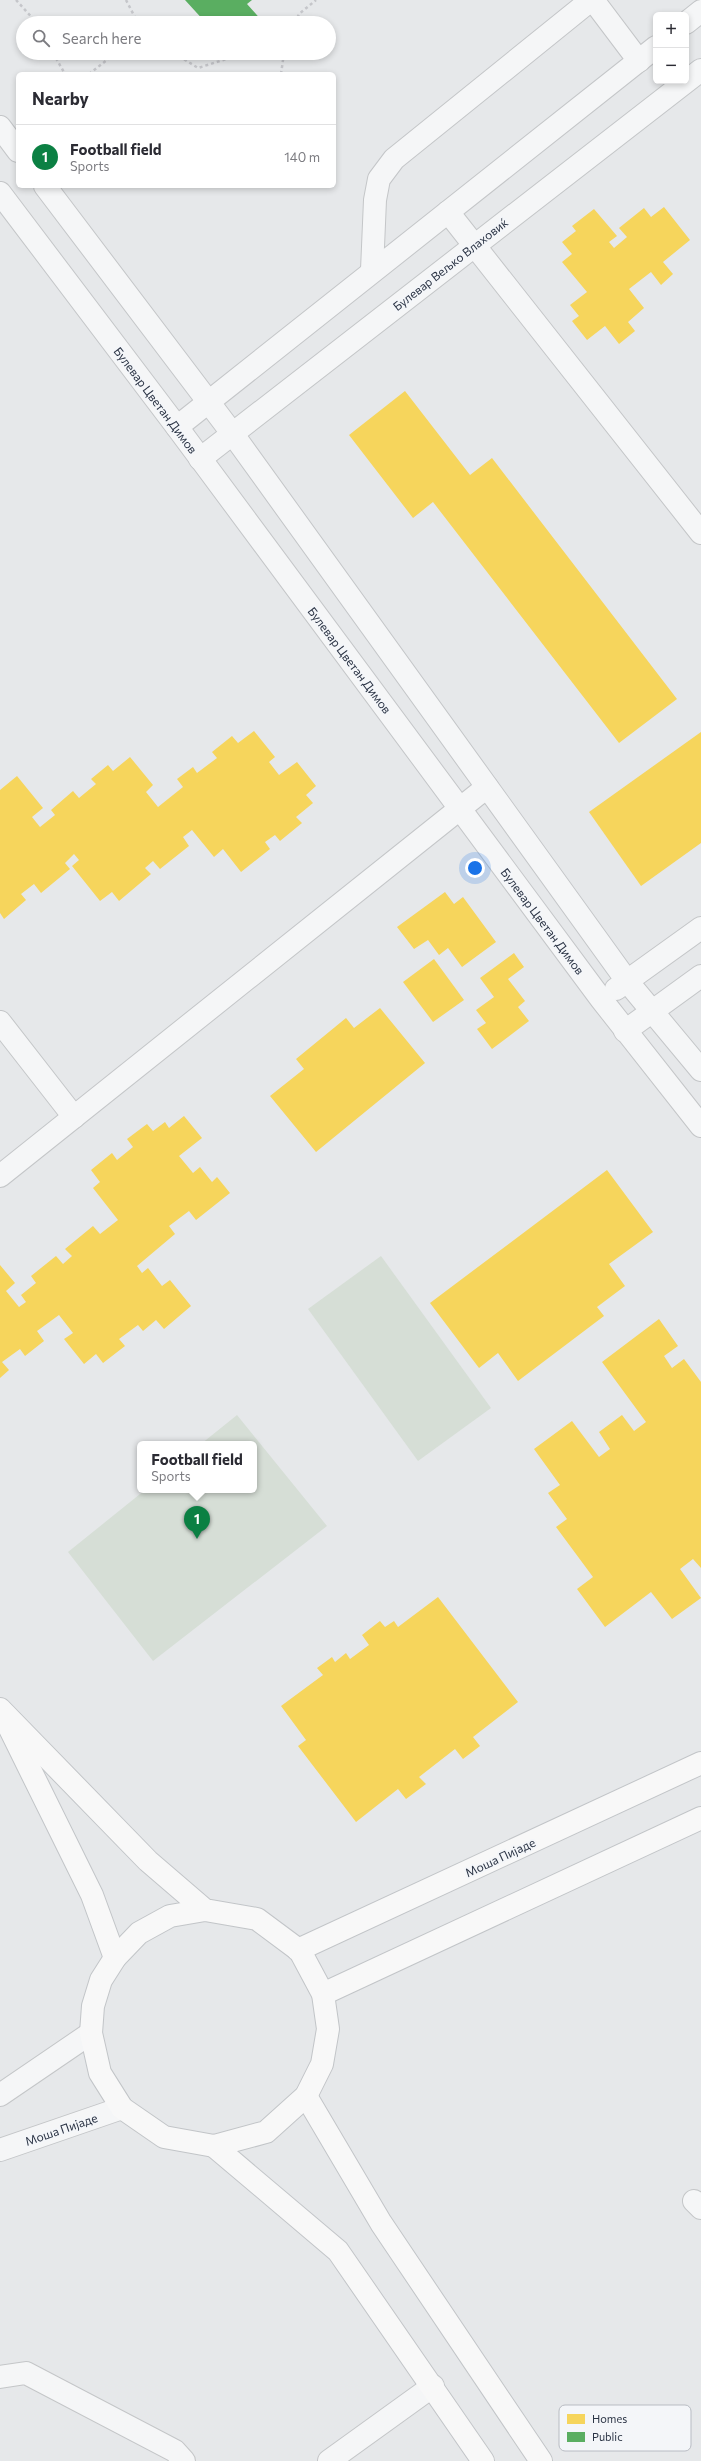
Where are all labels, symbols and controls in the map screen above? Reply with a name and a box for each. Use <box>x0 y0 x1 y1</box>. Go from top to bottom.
map controls <box>653 12 689 84</box>
button: + <box>653 12 689 48</box>
search box <box>16 16 336 60</box>
icon: search <box>30 27 52 49</box>
text: Search here <box>62 29 141 47</box>
button: − <box>653 48 689 84</box>
text: Nearby <box>32 88 89 109</box>
text: Football field <box>70 140 162 158</box>
text: 1 <box>42 149 48 165</box>
text: 140 m <box>284 149 320 165</box>
text: Sports <box>70 158 110 174</box>
street label: Булевар Вељко Влаховиќ <box>390 214 511 313</box>
street label: Булевар Цветан Димов <box>111 344 201 456</box>
street label: Булевар Цветан Димов <box>305 604 395 716</box>
your location <box>465 858 485 878</box>
street label: Булевар Цветан Димов <box>498 865 588 977</box>
popup <box>137 1441 257 1493</box>
text: Football field <box>151 1450 243 1468</box>
text: Sports <box>151 1468 191 1484</box>
pin: 1 <box>184 1506 210 1539</box>
street label: Моша Пијаде <box>463 1835 537 1879</box>
street label: Моша Пијаде <box>23 2110 99 2148</box>
legend <box>559 2405 691 2451</box>
text: Homes <box>592 2412 627 2425</box>
text: Public <box>592 2430 623 2443</box>

